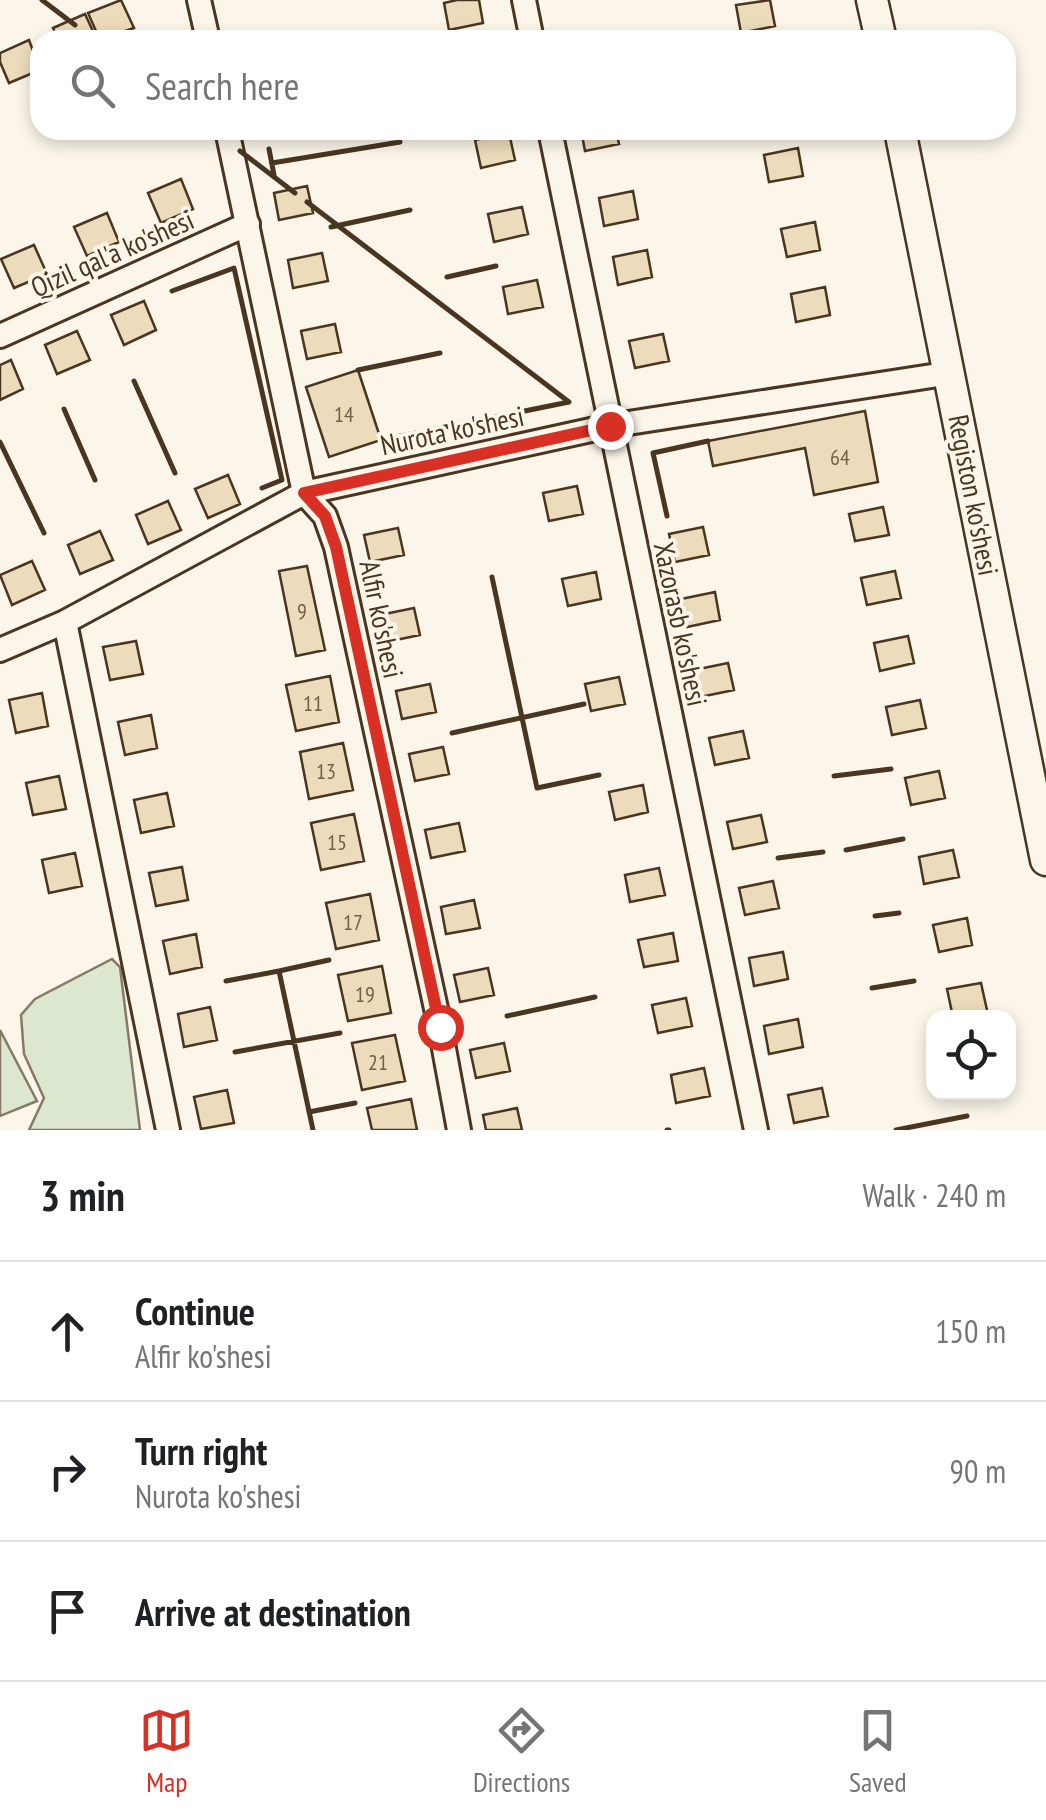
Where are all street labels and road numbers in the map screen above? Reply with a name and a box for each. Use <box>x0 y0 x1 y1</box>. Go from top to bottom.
street label: Qizil qal'a ko'shesi <box>25 201 199 305</box>
street label: Nurota ko'shesi <box>377 397 527 463</box>
street label: Registon ko'shesi <box>940 411 1008 579</box>
street label: Xazorasb ko'shesi <box>646 539 716 709</box>
street label: Alfir ko'shesi <box>351 557 413 681</box>

